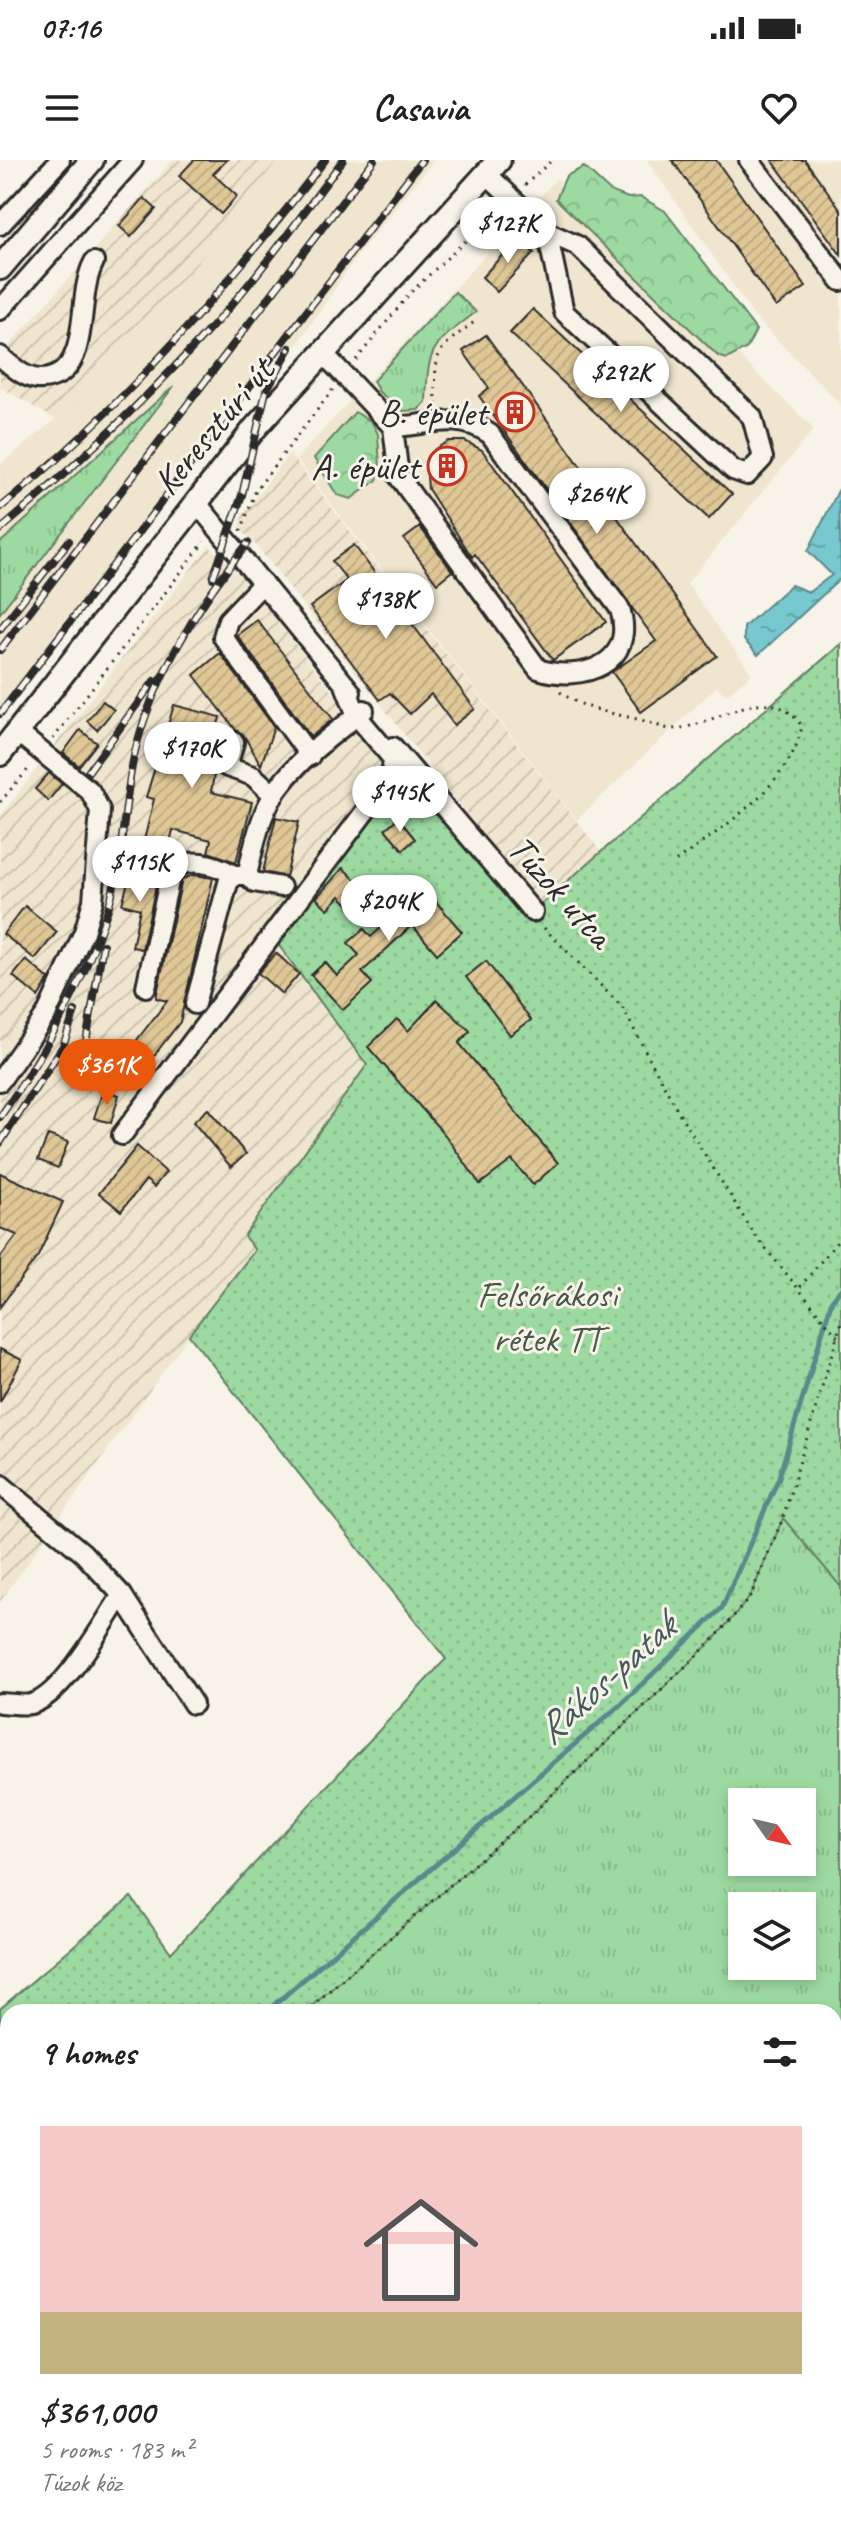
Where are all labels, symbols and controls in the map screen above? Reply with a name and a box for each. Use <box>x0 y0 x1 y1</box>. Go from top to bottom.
text: 07:16 <box>40 9 100 47</box>
text: Casavia <box>373 85 468 131</box>
icon: menu <box>40 86 84 130</box>
icon: heart <box>757 86 801 130</box>
pin: $127K <box>452 197 564 265</box>
text: $127K <box>478 206 538 239</box>
street label: Keresztúri út <box>143 346 286 504</box>
pin: $292K <box>565 346 677 414</box>
text: $292K <box>591 355 651 388</box>
place label: B. épület <box>378 389 490 436</box>
building icon: B. épület <box>494 391 536 433</box>
place label: A. épület <box>311 443 422 490</box>
building icon: A. épület <box>426 445 468 487</box>
pin: $264K <box>541 468 653 536</box>
text: $264K <box>567 477 627 510</box>
pin: $138K <box>330 573 442 641</box>
text: $138K <box>356 582 416 615</box>
pin: $170K <box>136 722 248 790</box>
text: $170K <box>162 731 222 764</box>
pin: $145K <box>344 766 456 834</box>
text: $145K <box>370 775 430 808</box>
street label: Túzok utca <box>498 825 626 960</box>
pin: $115K <box>84 836 196 904</box>
text: $115K <box>110 845 170 878</box>
pin: $204K <box>333 875 445 943</box>
text: $204K <box>359 884 419 917</box>
pin: $361K <box>51 1039 163 1107</box>
text: $361K <box>77 1048 137 1081</box>
park label: Felsőrákosi rétek TT <box>477 1271 621 1362</box>
water label: Rákos-patak <box>525 1598 692 1755</box>
north arrow <box>728 1788 816 1876</box>
map controls <box>728 1788 816 1980</box>
button: layers <box>728 1892 816 1980</box>
icon: filters <box>758 2030 802 2074</box>
text: 9 homes <box>40 2031 136 2074</box>
icon: home <box>349 2178 493 2322</box>
text: $361,000 <box>40 2390 155 2433</box>
text: 5 rooms · 183 m² <box>40 2433 192 2466</box>
text: Túzok köz <box>40 2466 122 2499</box>

